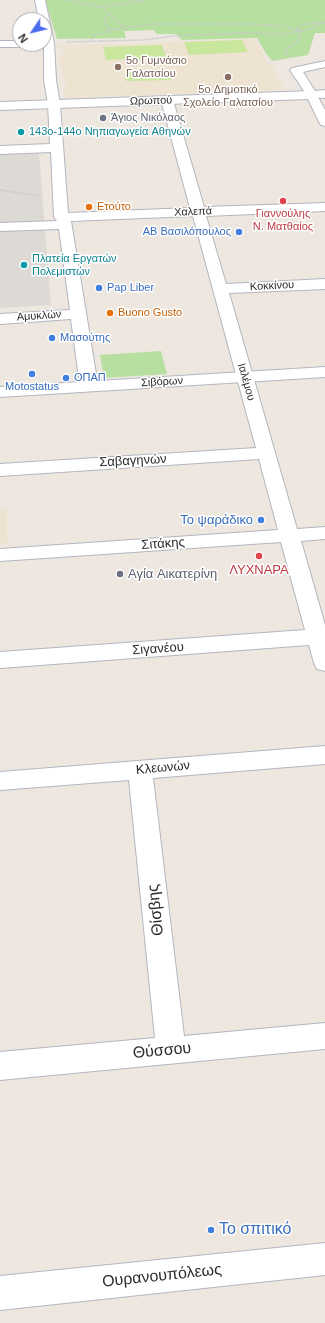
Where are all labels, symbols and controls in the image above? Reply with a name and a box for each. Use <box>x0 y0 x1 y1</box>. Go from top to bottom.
north arrow <box>12 12 52 52</box>
text: N <box>16 32 30 45</box>
place label: 5ο Γυμνάσιο Γαλατσίου <box>126 54 187 80</box>
marker: 5ο Γυμνάσιο Γαλατσίου <box>113 62 123 72</box>
marker: 5ο Δημοτικό Σχολείο Γαλατσίου <box>223 72 233 82</box>
place label: 5ο Δημοτικό Σχολείο Γαλατσίου <box>183 83 273 109</box>
street label: Ωρωπού <box>130 94 172 108</box>
place label: Άγιος Νικόλαος <box>111 111 185 125</box>
marker: Άγιος Νικόλαος <box>98 113 108 123</box>
place label: 143ο-144ο Νηπιαγωγεία Αθηνών <box>29 125 191 139</box>
marker: 143ο-144ο Νηπιαγωγεία Αθηνών <box>16 127 26 137</box>
marker: Γιαννούλης Ν. Ματθαίος <box>278 196 288 206</box>
place label: Ετούτο <box>97 200 131 214</box>
marker: Ετούτο <box>84 202 94 212</box>
street label: Χαλεπά <box>174 205 212 219</box>
place label: Γιαννούλης Ν. Ματθαίος <box>253 207 313 233</box>
place label: ΑΒ Βασιλόπουλος <box>143 225 231 239</box>
marker: ΑΒ Βασιλόπουλος <box>234 227 244 237</box>
place label: Πλατεία Εργατών Πολεμιστών <box>32 252 116 278</box>
marker: Πλατεία Εργατών Πολεμιστών <box>19 260 29 270</box>
street label: Κοκκίνου <box>249 278 295 294</box>
place label: Pap Liber <box>107 281 154 295</box>
marker: Pap Liber <box>94 283 104 293</box>
place label: Buono Gusto <box>118 306 182 320</box>
street label: Αμυκλών <box>16 308 62 324</box>
marker: Buono Gusto <box>105 308 115 318</box>
place label: Μασούτης <box>60 331 110 345</box>
marker: Μασούτης <box>47 333 57 343</box>
street label: Ιαλέμου <box>234 362 258 402</box>
marker: Motostatus <box>27 369 37 379</box>
place label: ΟΠΑΠ <box>74 371 106 385</box>
marker: ΟΠΑΠ <box>61 373 71 383</box>
street label: Σιβόρων <box>141 374 183 390</box>
place label: Motostatus <box>5 380 59 394</box>
street label: Σαβαγηνών <box>99 451 167 471</box>
place label: Το ψαράδικο <box>180 512 253 528</box>
marker: Το ψαράδικο <box>256 515 266 525</box>
street label: Σιτάκης <box>141 535 185 553</box>
marker: ΛΥΧΝΑΡΑ <box>254 551 264 561</box>
place label: ΛΥΧΝΑΡΑ <box>229 562 289 578</box>
place label: Αγία Αικατερίνη <box>128 566 217 582</box>
marker: Αγία Αικατερίνη <box>115 569 125 579</box>
street label: Σιγανέου <box>132 639 184 659</box>
street label: Κλεωνών <box>135 758 191 778</box>
street label: Θίσβης <box>144 883 168 937</box>
street label: Θύσσου <box>132 1039 192 1063</box>
place label: Το σπιτικό <box>219 1220 291 1240</box>
marker: Το σπιτικό <box>206 1225 216 1235</box>
street label: Ουρανουπόλεως <box>101 1260 223 1292</box>

